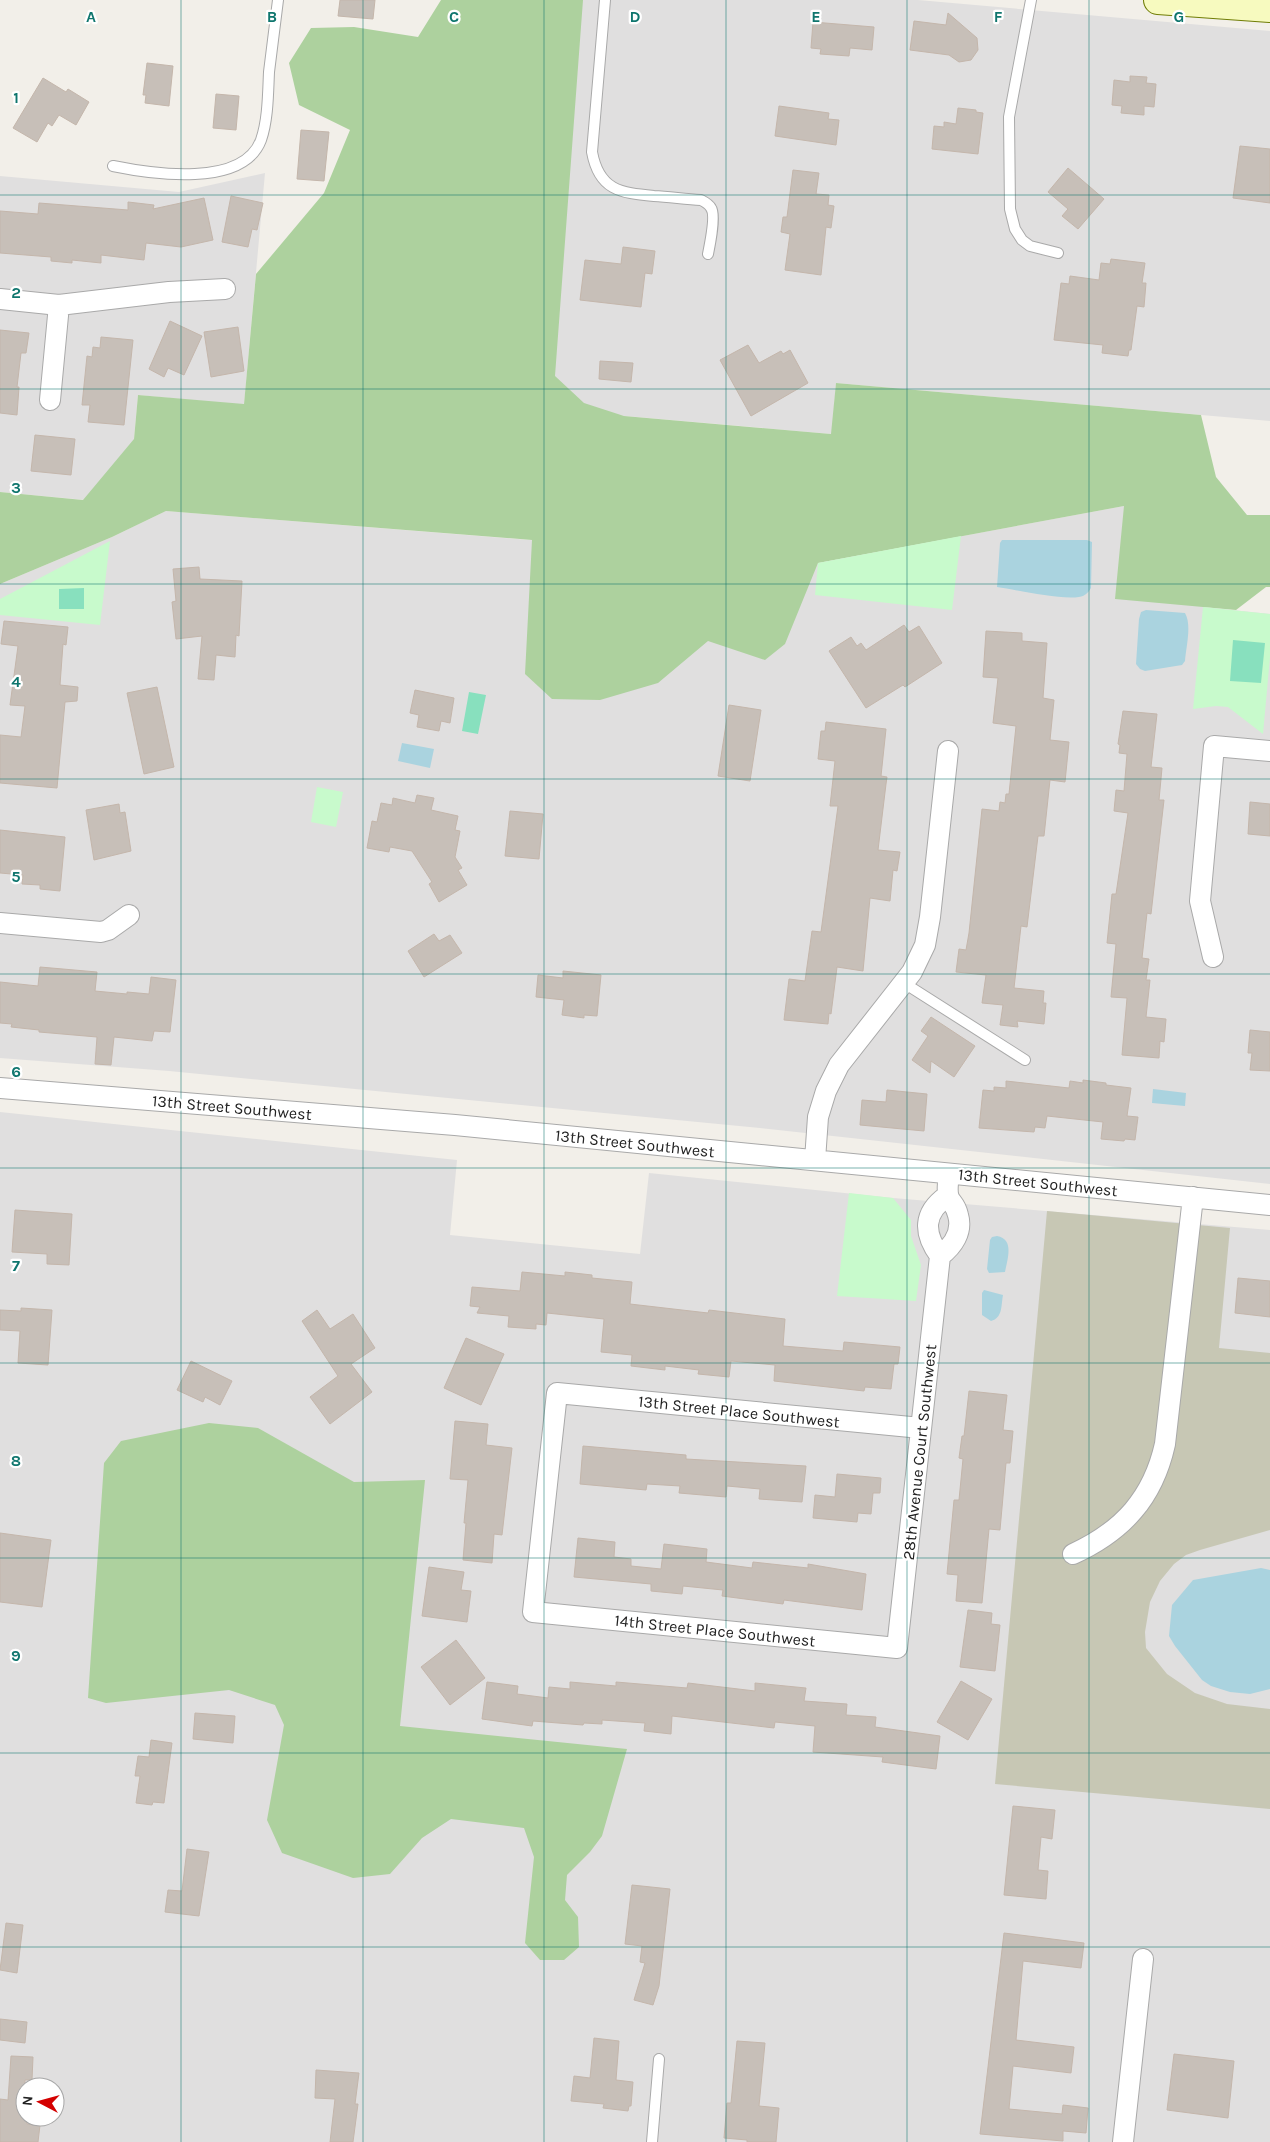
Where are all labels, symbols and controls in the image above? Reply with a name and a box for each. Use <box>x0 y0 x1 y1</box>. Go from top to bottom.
text: A <box>86 7 96 26</box>
text: B <box>267 7 277 26</box>
text: C <box>449 7 459 26</box>
text: D <box>630 7 641 26</box>
text: E <box>811 7 821 26</box>
text: F <box>994 7 1003 26</box>
text: G <box>1174 7 1184 26</box>
text: 1 <box>13 88 19 107</box>
text: 2 <box>11 283 21 302</box>
text: 3 <box>11 478 21 497</box>
text: 4 <box>11 672 21 691</box>
text: 5 <box>11 867 21 886</box>
text: 6 <box>11 1062 21 1081</box>
street label: 13th Street Southwest <box>151 1091 312 1124</box>
street label: 13th Street Southwest <box>554 1126 715 1161</box>
street label: 13th Street Southwest <box>957 1165 1118 1200</box>
text: 7 <box>12 1256 20 1275</box>
street label: 28th Avenue Court Southwest <box>899 1343 940 1561</box>
street label: 13th Street Place Southwest <box>637 1391 841 1432</box>
text: 8 <box>11 1451 21 1470</box>
street label: 14th Street Place Southwest <box>614 1611 816 1650</box>
text: 9 <box>11 1646 21 1665</box>
north arrow <box>15 2077 65 2127</box>
text: N <box>19 2095 37 2107</box>

